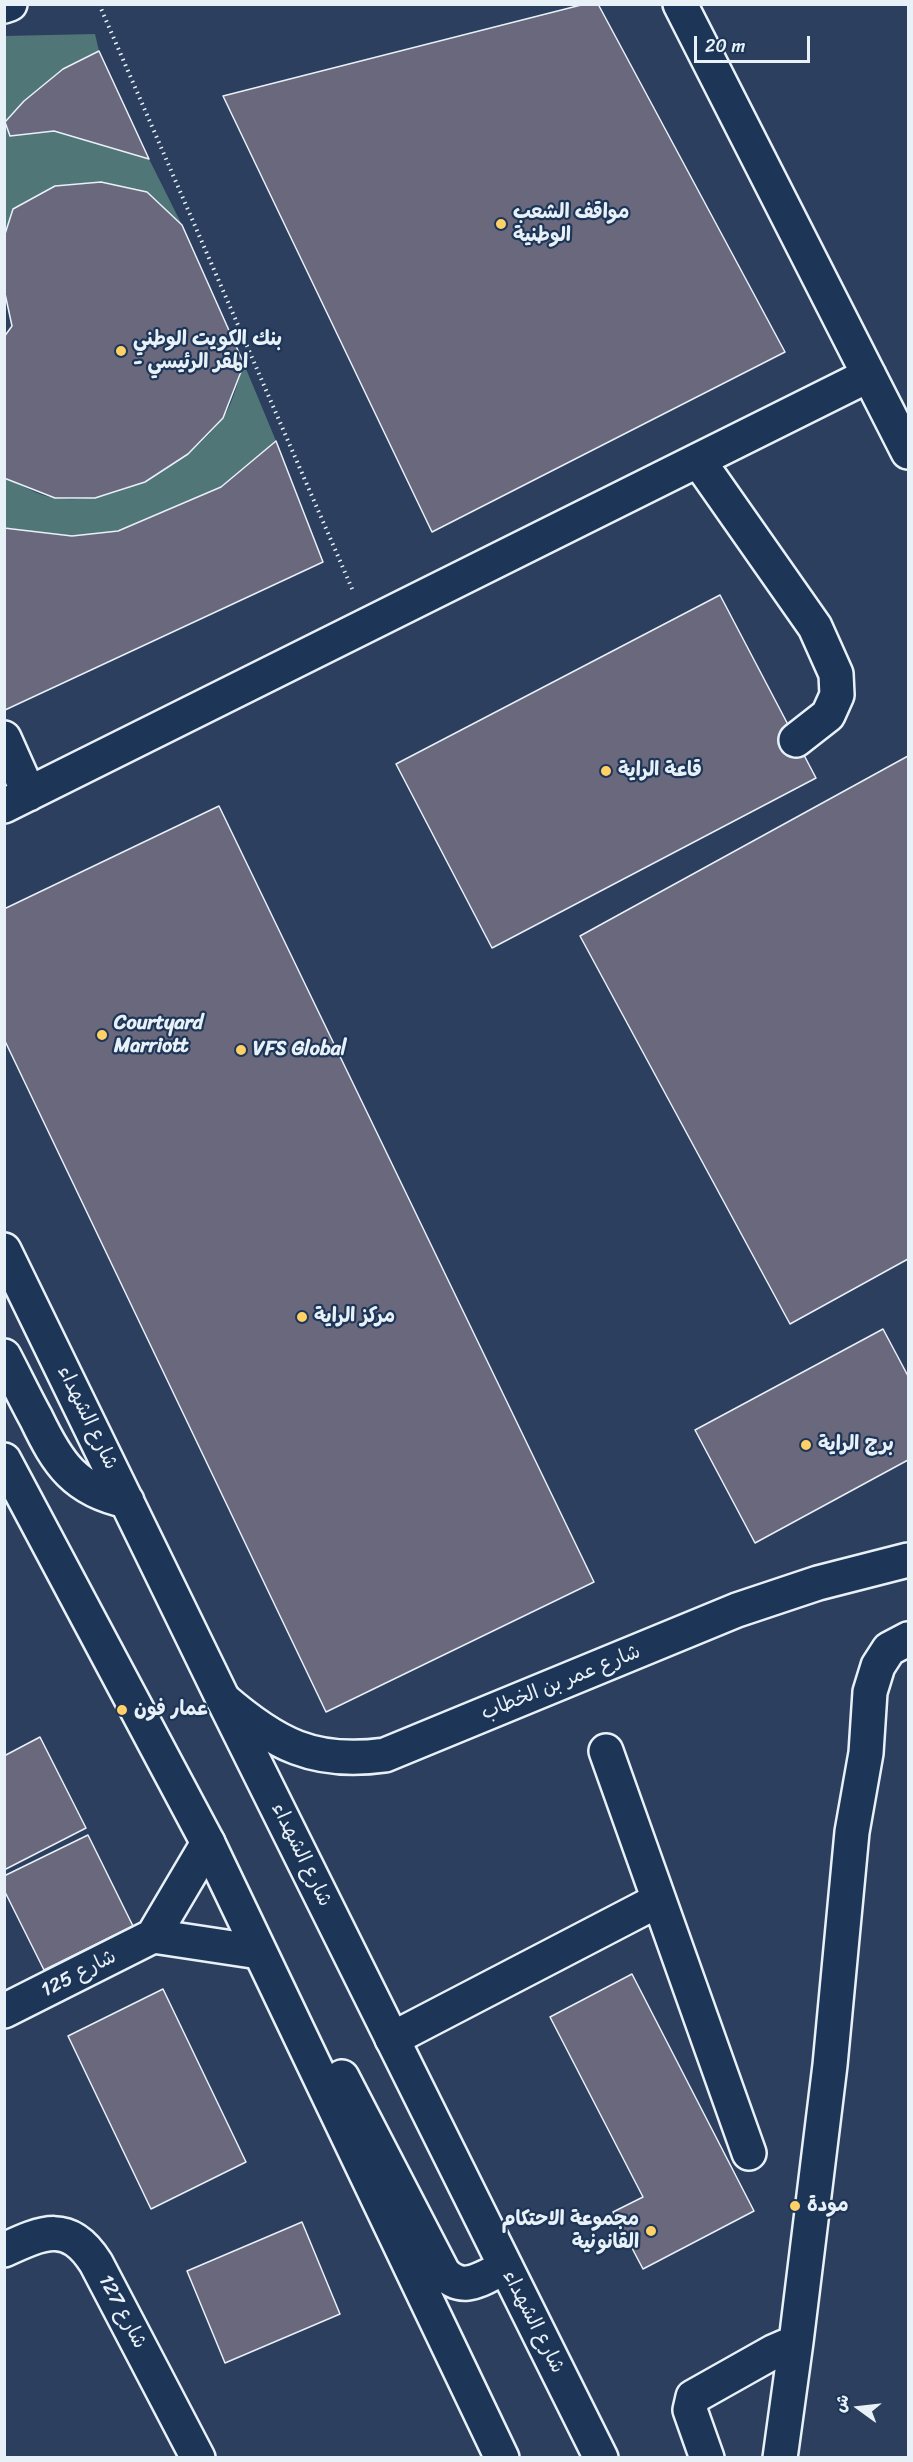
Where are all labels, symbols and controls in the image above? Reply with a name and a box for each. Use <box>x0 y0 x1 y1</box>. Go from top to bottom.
scale bar <box>697 24 812 62</box>
text: 20 m <box>705 30 745 62</box>
place label: مواقف الشعب الوطنية <box>513 201 629 248</box>
marker: مواقف الشعب الوطنية <box>494 217 508 231</box>
place label: بنك الكويت الوطني - المقر الرئيسي <box>133 328 282 375</box>
marker: بنك الكويت الوطني - المقر الرئيسي <box>114 344 128 358</box>
place label: قاعة الراية <box>618 759 702 783</box>
marker: قاعة الراية <box>599 764 613 778</box>
place label: Courtyard Marriott <box>114 1012 203 1059</box>
marker: Courtyard Marriott <box>95 1028 109 1042</box>
place label: VFS Global <box>253 1038 346 1062</box>
marker: VFS Global <box>234 1043 248 1057</box>
place label: مركز الراية <box>314 1305 395 1329</box>
marker: مركز الراية <box>295 1310 309 1324</box>
street label: شارع الشهداء <box>52 1362 122 1474</box>
place label: برج الراية <box>818 1433 894 1457</box>
marker: برج الراية <box>799 1438 813 1452</box>
street label: شارع عمر بن الخطاب <box>478 1640 644 1726</box>
place label: عمار فون <box>134 1698 209 1722</box>
marker: عمار فون <box>115 1703 129 1717</box>
street label: شارع الشهداء <box>266 1799 336 1911</box>
street label: شارع 125 <box>38 1945 120 2003</box>
place label: مودة <box>807 2194 849 2218</box>
marker: مودة <box>788 2199 802 2213</box>
place label: مجموعة الاحتكام القانونية <box>502 2208 639 2255</box>
marker: مجموعة الاحتكام القانونية <box>644 2224 658 2238</box>
street label: شارع الشهداء <box>497 2266 569 2378</box>
street label: شارع 127 <box>93 2271 151 2353</box>
north arrow <box>829 2378 889 2438</box>
text: ش <box>825 2391 857 2415</box>

